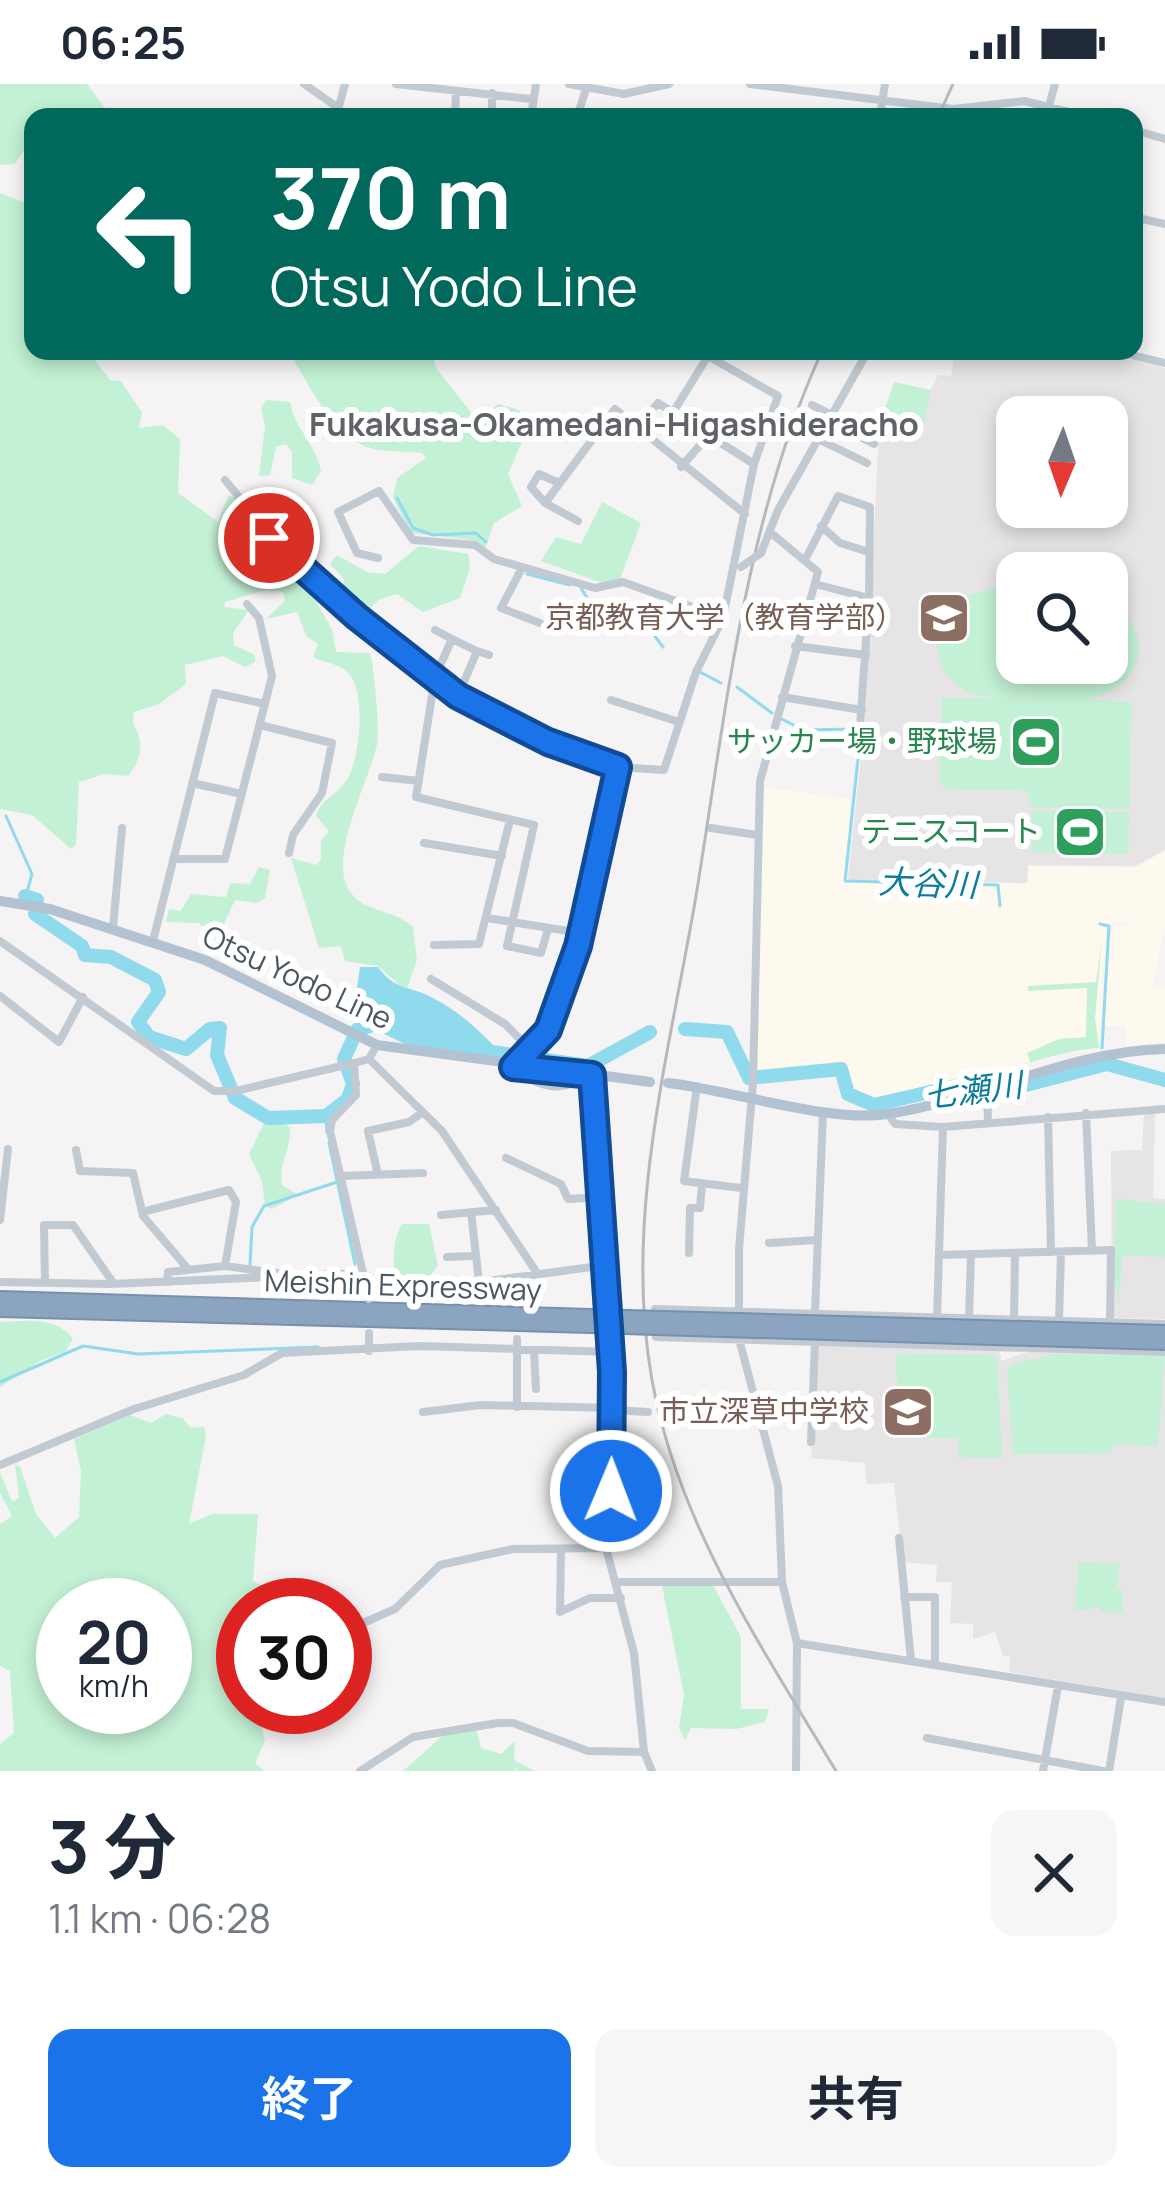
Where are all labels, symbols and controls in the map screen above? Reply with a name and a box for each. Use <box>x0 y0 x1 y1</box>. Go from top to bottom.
text: 06:25 <box>60 11 186 73</box>
text: 370 m <box>270 139 511 254</box>
icon: left <box>72 156 228 312</box>
text: Otsu Yodo Line <box>270 248 638 322</box>
north arrow <box>996 396 1128 528</box>
map controls <box>996 396 1128 684</box>
district label: Fukakusa-Okamedani-Higashideracho <box>309 401 919 446</box>
pin <box>218 487 320 589</box>
icon: arrive <box>236 505 302 571</box>
button: search <box>996 552 1128 684</box>
school or university icon: 京都教育大学（教育学部） <box>916 590 972 646</box>
place label: 京都教育大学（教育学部） <box>545 596 905 637</box>
sports icon: サッカー場・野球場 <box>1008 714 1064 770</box>
place label: サッカー場・野球場 <box>727 720 997 761</box>
sports icon: テニスコート <box>1052 804 1108 860</box>
place label: テニスコート <box>861 810 1041 851</box>
water label: 大谷川 <box>878 858 981 907</box>
street label: Otsu Yodo Line <box>196 915 399 1038</box>
water label: 七瀬川 <box>921 1061 1028 1118</box>
street label: Meishin Expressway <box>264 1259 543 1310</box>
school or university icon: 市立深草中学校 <box>880 1384 936 1440</box>
place label: 市立深草中学校 <box>659 1390 869 1431</box>
position arrow <box>548 1428 674 1554</box>
speed limit sign: 30 <box>216 1578 372 1734</box>
text: 20 <box>76 1600 152 1682</box>
text: km/h <box>79 1665 149 1706</box>
text: 3 分 <box>48 1796 176 1895</box>
button: close <box>991 1810 1117 1936</box>
text: 1.1 km · 06:28 <box>48 1891 271 1945</box>
button: 終了 <box>48 2029 571 2167</box>
button: 共有 <box>595 2029 1117 2167</box>

